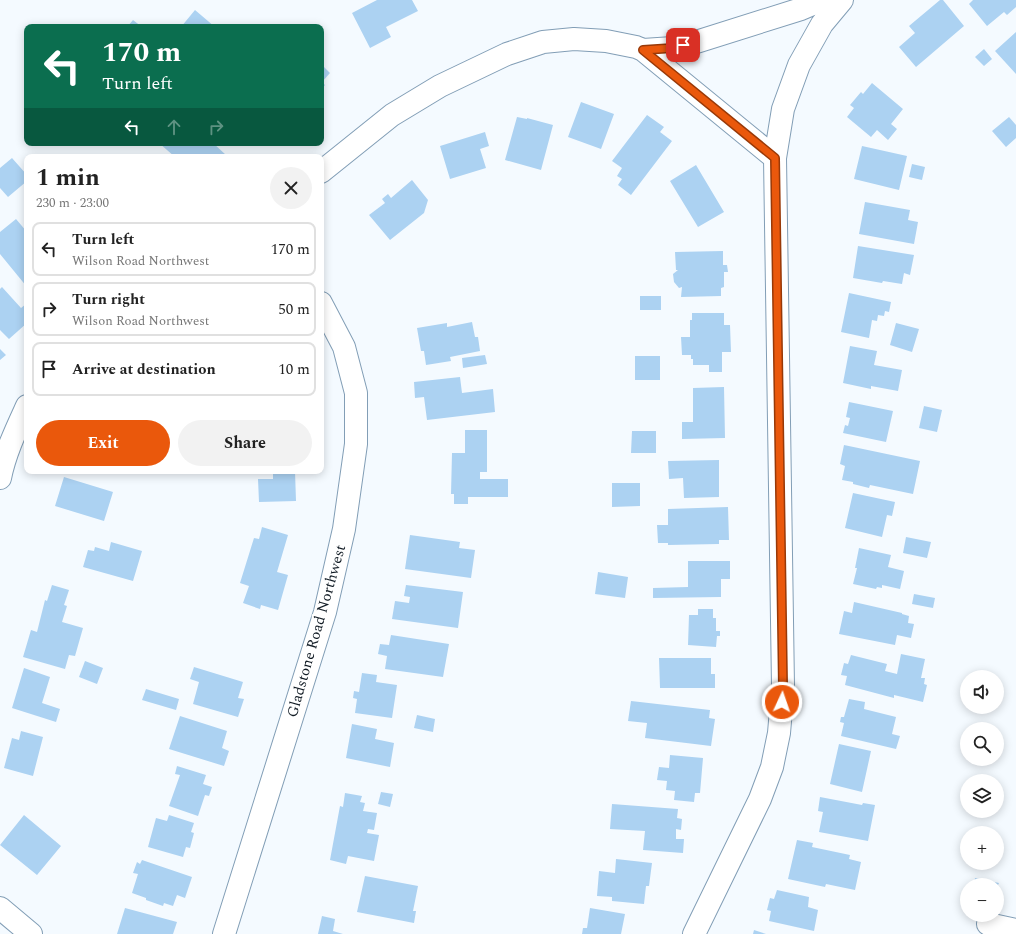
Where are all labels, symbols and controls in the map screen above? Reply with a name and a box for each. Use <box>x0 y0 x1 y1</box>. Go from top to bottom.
pin <box>666 28 700 62</box>
text: 170 m <box>102 31 181 74</box>
icon: arrive <box>672 34 694 56</box>
icon: left <box>36 40 88 92</box>
text: Turn left <box>102 70 173 97</box>
icon: left <box>121 116 143 138</box>
icon: ahead <box>163 116 185 138</box>
icon: right <box>205 116 227 138</box>
text: 1 min <box>36 160 100 196</box>
button: close <box>270 167 312 209</box>
text: 230 m · 23:00 <box>36 193 109 213</box>
text: Turn left <box>72 228 134 251</box>
icon: left <box>38 238 60 260</box>
text: 170 m <box>271 238 310 261</box>
text: Wilson Road Northwest <box>72 251 209 271</box>
text: Turn right <box>72 288 145 311</box>
icon: right <box>38 298 60 320</box>
text: 50 m <box>278 298 310 321</box>
text: Wilson Road Northwest <box>72 311 209 331</box>
icon: arrive <box>38 358 60 380</box>
text: Arrive at destination <box>72 358 216 381</box>
text: 10 m <box>278 358 310 381</box>
button: Exit <box>36 420 170 466</box>
button: Share <box>178 420 312 466</box>
street label: Gladstone Road Northwest <box>281 542 352 720</box>
map controls <box>960 670 1004 922</box>
button: sound <box>960 670 1004 714</box>
position arrow <box>761 681 803 723</box>
button: search <box>960 722 1004 766</box>
button: layers <box>960 774 1004 818</box>
button: + <box>960 826 1004 870</box>
button: − <box>960 878 1004 922</box>

